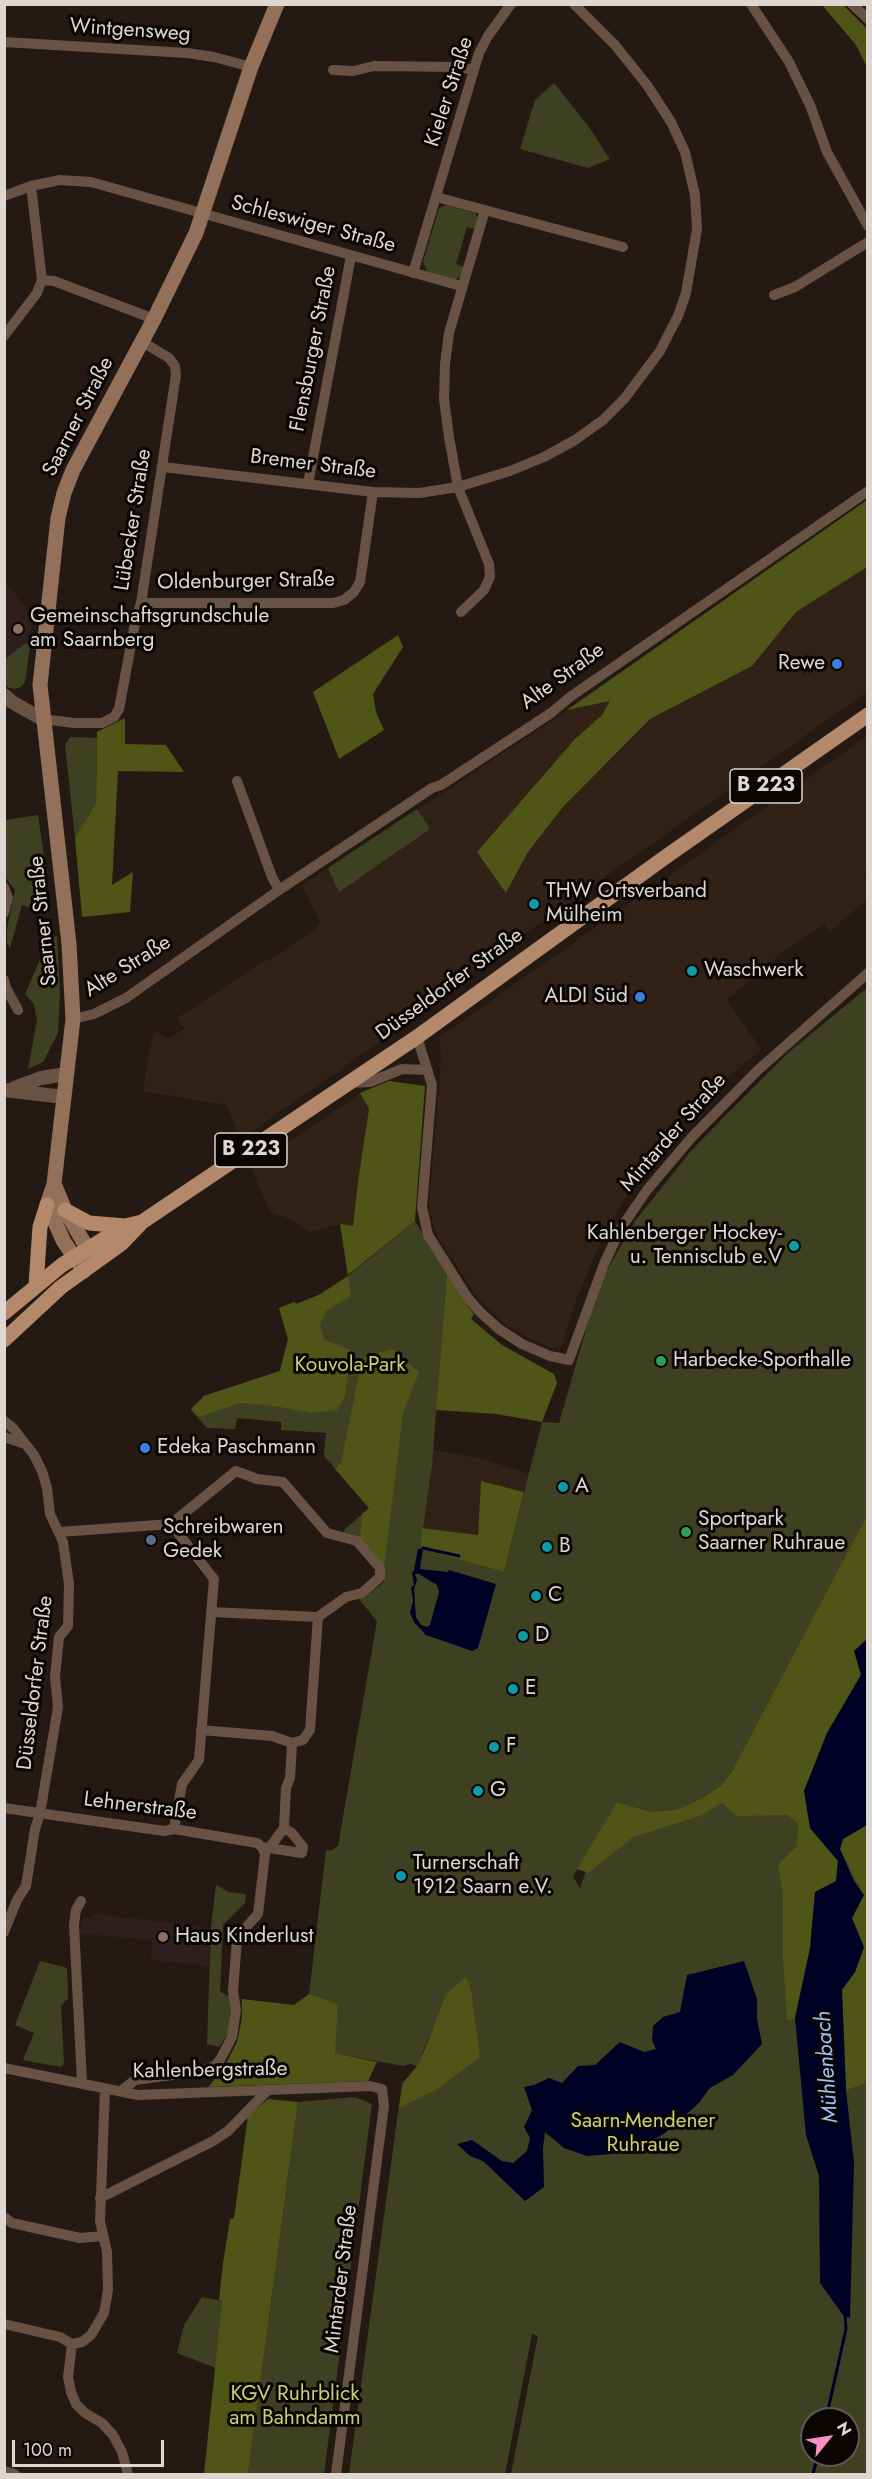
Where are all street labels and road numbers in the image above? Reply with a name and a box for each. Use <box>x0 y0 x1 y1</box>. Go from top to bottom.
street label: Wintgensweg <box>69 14 191 48</box>
street label: Kieler Straße <box>420 34 480 150</box>
street label: Schleswiger Straße <box>228 191 398 259</box>
street label: Flensburger Straße <box>286 264 342 434</box>
street label: Saarner Straße <box>38 353 120 481</box>
street label: Bremer Straße <box>249 445 377 485</box>
street label: Lübecker Straße <box>110 447 158 593</box>
street label: Oldenburger Straße <box>157 568 335 596</box>
street label: Alte Straße <box>516 638 610 716</box>
road number: B 223 <box>730 769 802 803</box>
street label: Saarner Straße <box>25 855 63 987</box>
street label: Düsseldorfer Straße <box>372 923 528 1047</box>
street label: Alte Straße <box>80 931 176 1003</box>
street label: Mintarder Straße <box>616 1069 732 1197</box>
road number: B 223 <box>215 1133 287 1167</box>
street label: Düsseldorfer Straße <box>13 1594 59 1772</box>
street label: Lehnerstraße <box>82 1788 198 1826</box>
street label: Kahlenbergstraße <box>132 2057 288 2085</box>
street label: Mintarder Straße <box>320 2204 364 2354</box>

